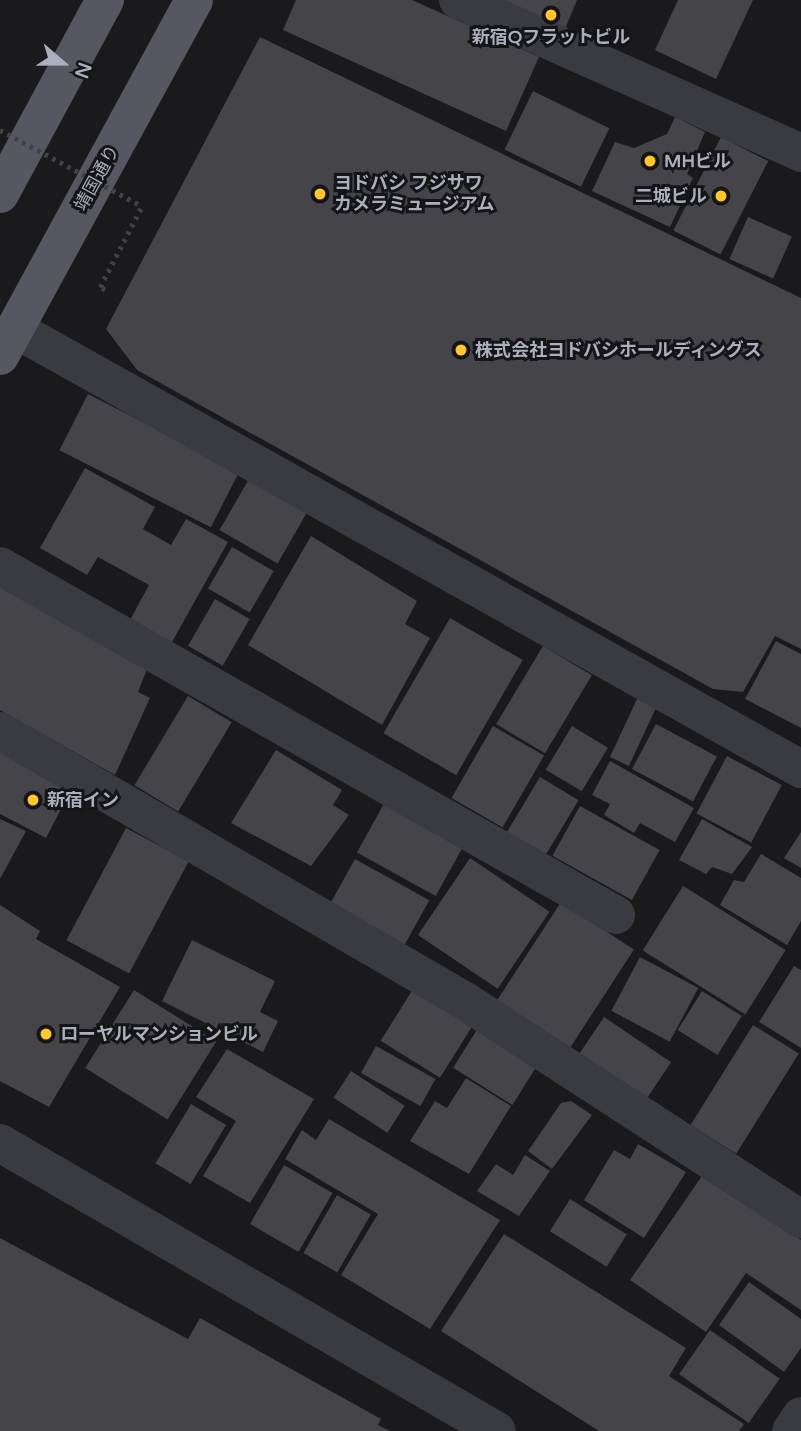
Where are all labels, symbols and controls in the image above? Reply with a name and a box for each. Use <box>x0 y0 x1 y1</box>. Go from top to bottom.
marker: 新宿Qフラットビル <box>543 7 559 23</box>
place label: 新宿Qフラットビル <box>472 26 630 48</box>
north arrow <box>28 28 98 98</box>
text: N <box>70 59 96 81</box>
street label: 靖国通り <box>70 141 124 215</box>
place label: MHビル <box>664 150 731 172</box>
marker: MHビル <box>642 153 658 169</box>
place label: ヨドバシ フジサワ カメラミュージアム <box>334 173 496 216</box>
place label: 二城ビル <box>635 185 707 207</box>
marker: ヨドバシ フジサワ カメラミュージアム <box>312 186 328 202</box>
marker: 二城ビル <box>713 188 729 204</box>
place label: 株式会社ヨドバシホールディングス <box>475 339 763 361</box>
marker: 株式会社ヨドバシホールディングス <box>453 342 469 358</box>
place label: 新宿イン <box>47 789 119 811</box>
marker: 新宿イン <box>25 792 41 808</box>
place label: ローヤルマンションビル <box>60 1023 258 1045</box>
marker: ローヤルマンションビル <box>38 1026 54 1042</box>

